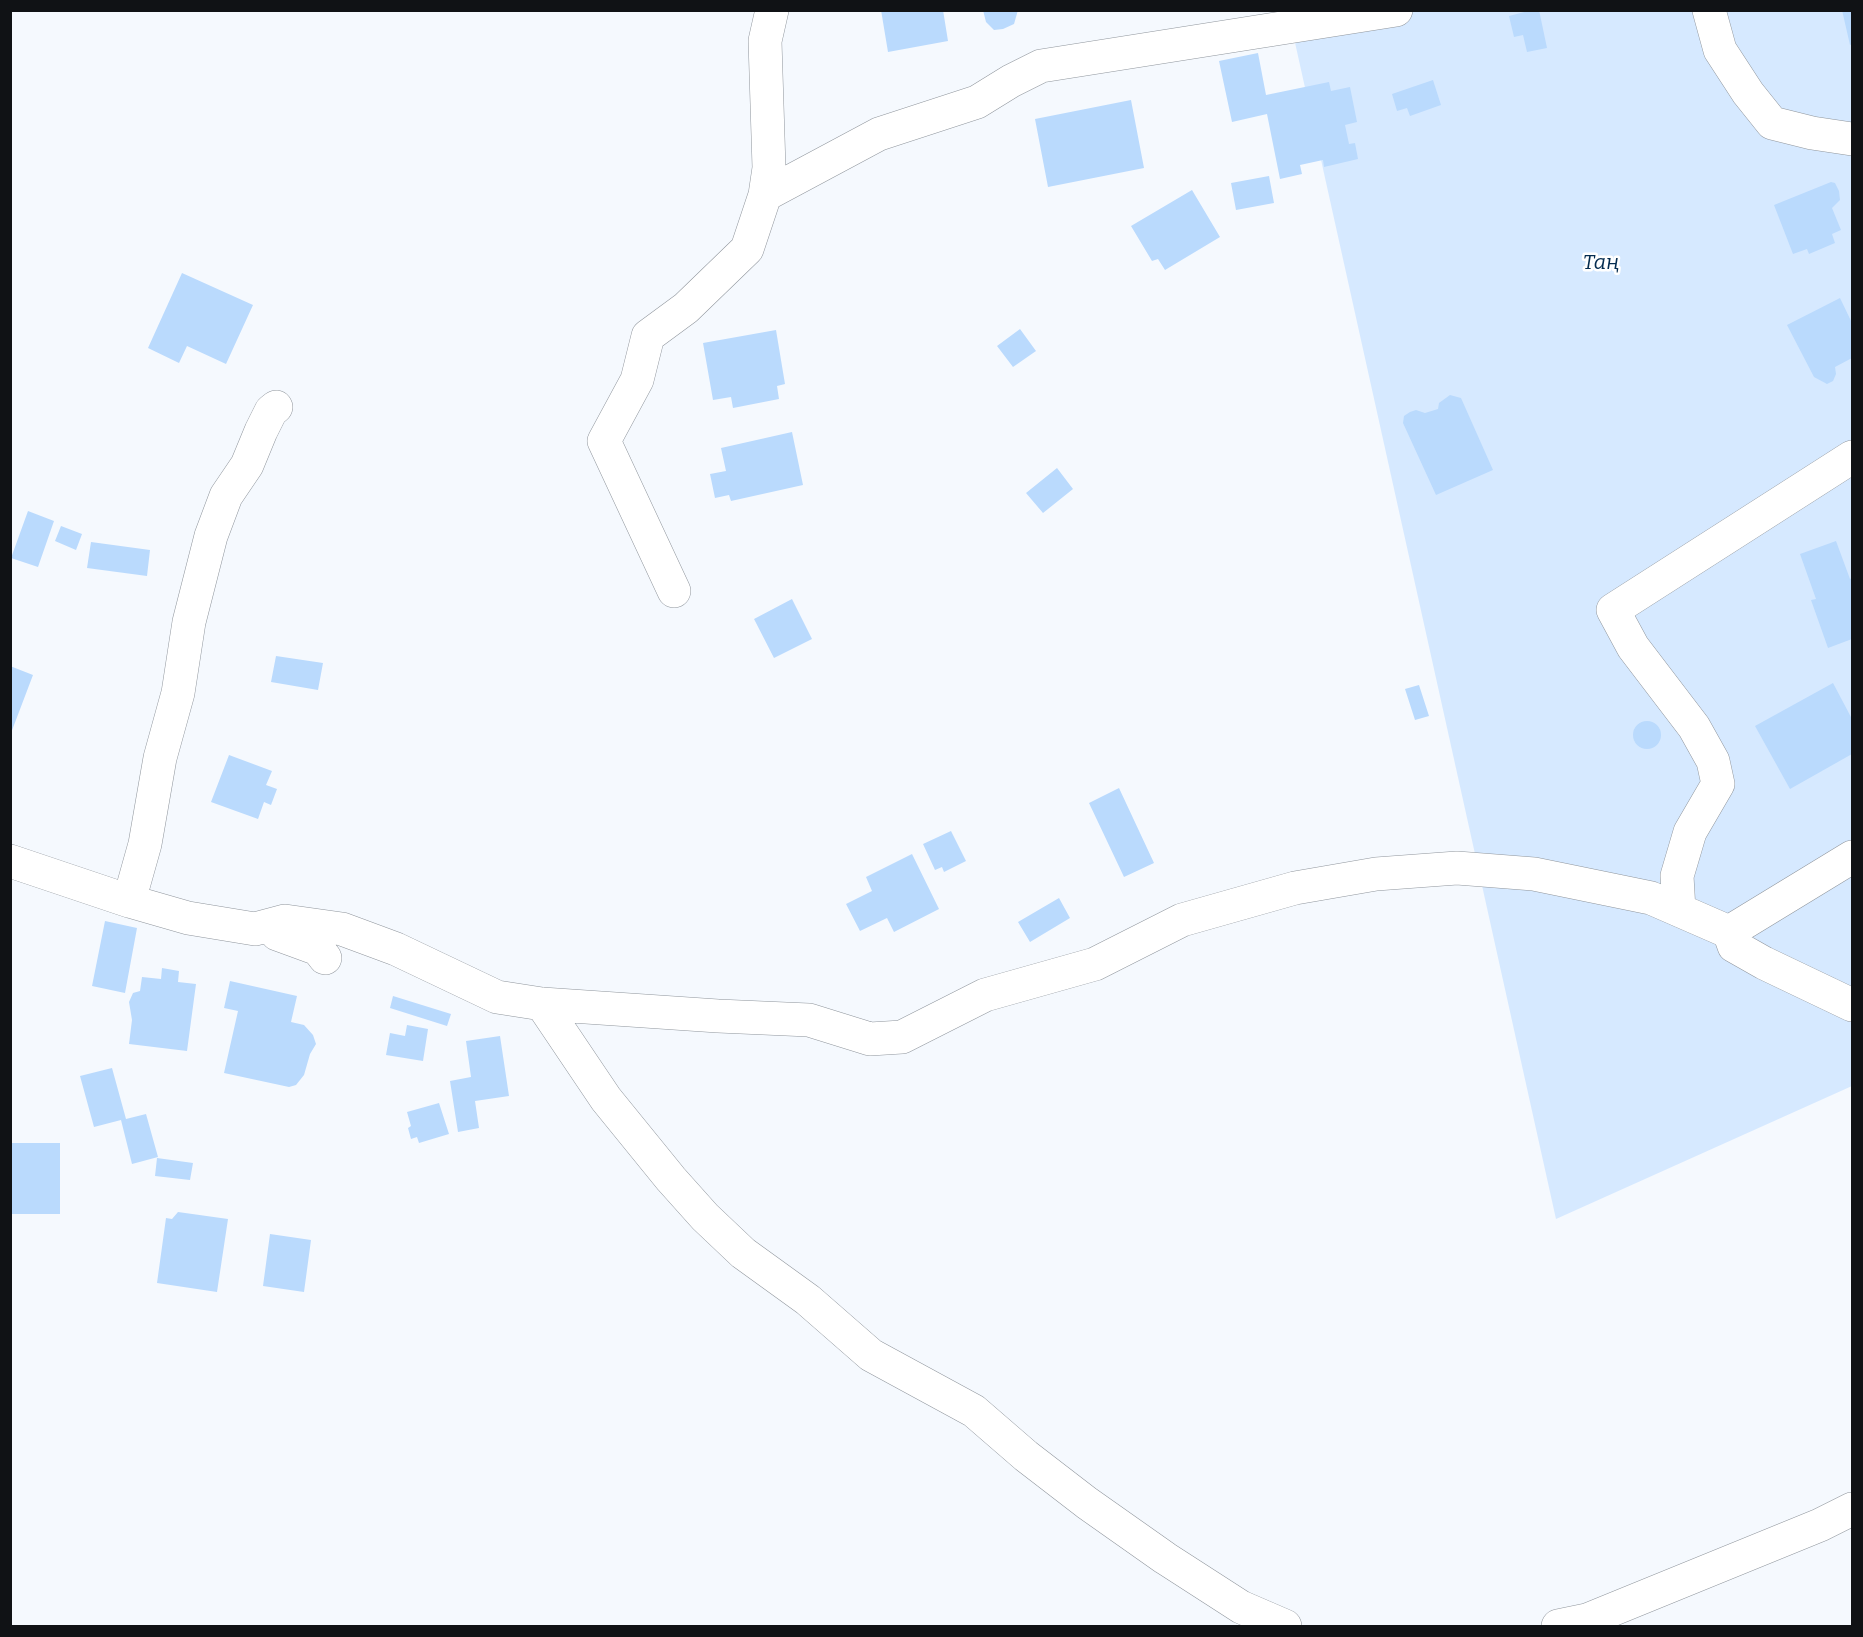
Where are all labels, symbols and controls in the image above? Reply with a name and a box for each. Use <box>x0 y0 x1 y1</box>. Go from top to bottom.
park label: Таң <box>1583 250 1619 276</box>

